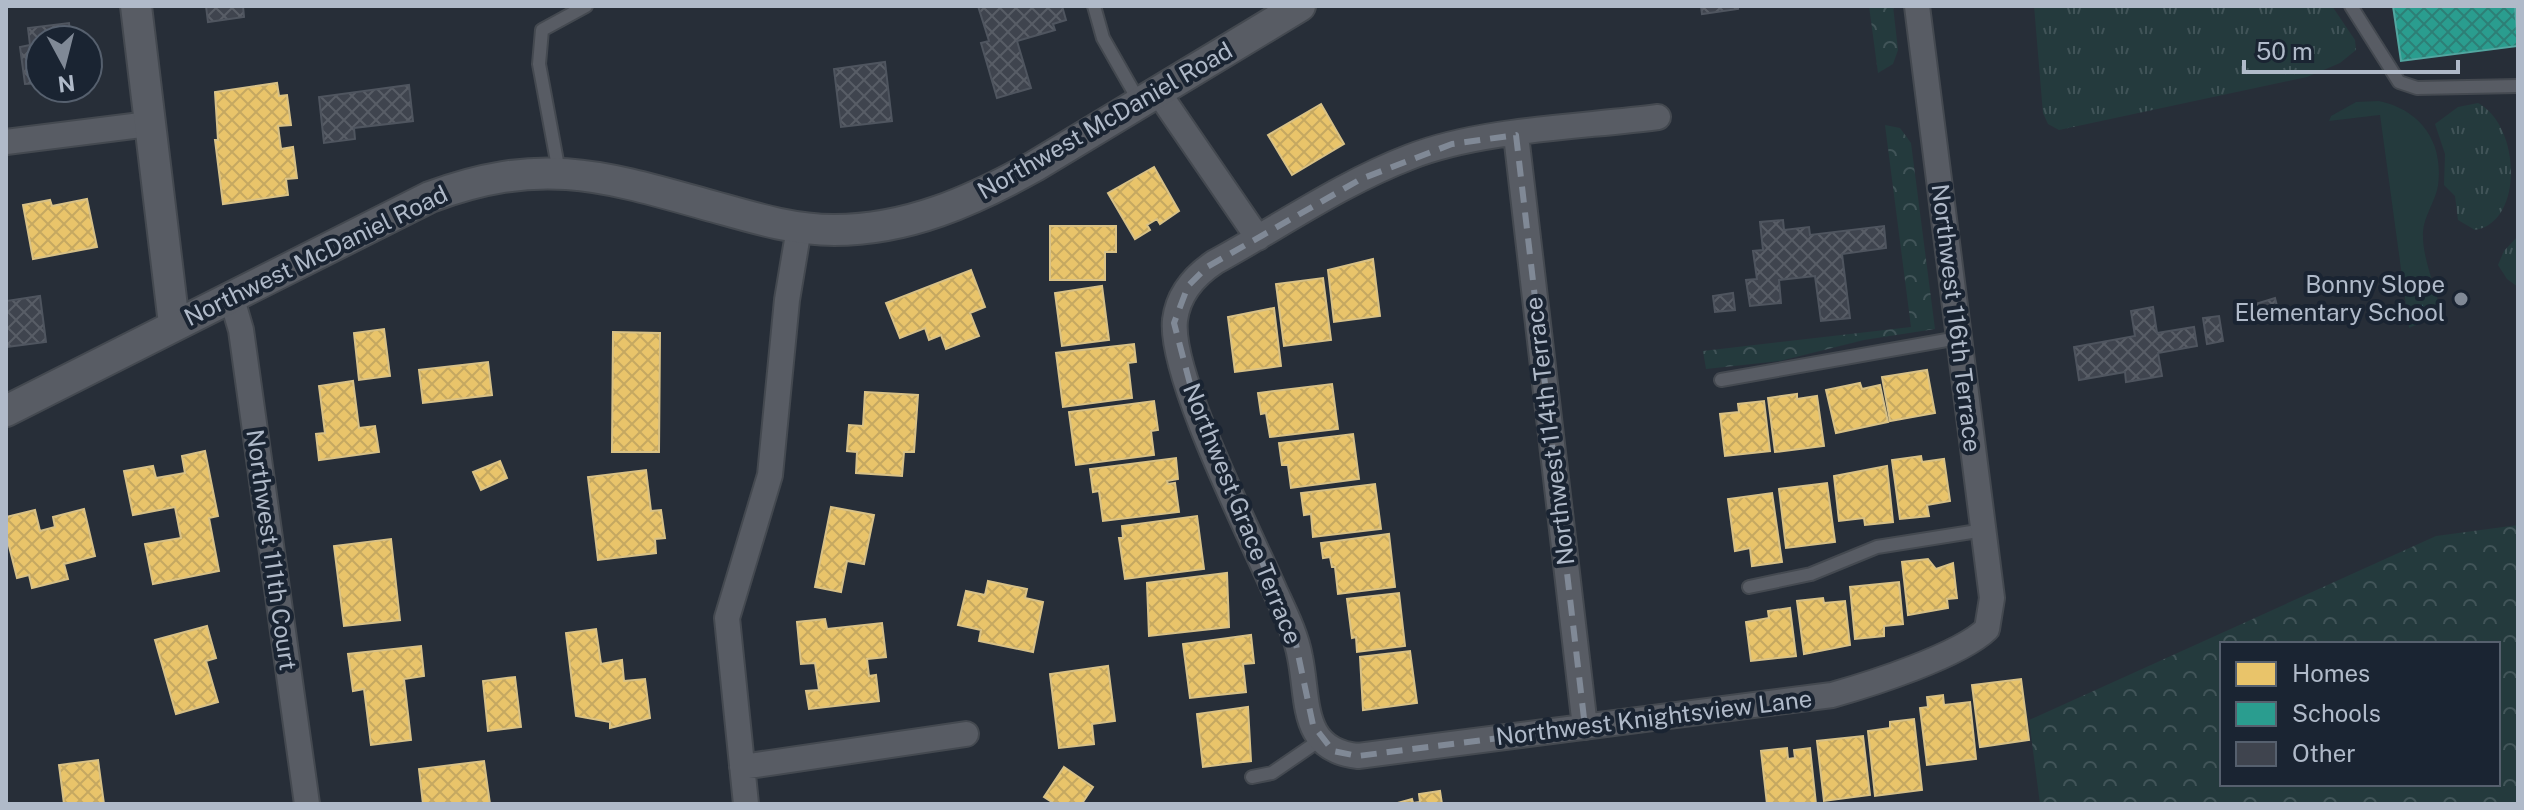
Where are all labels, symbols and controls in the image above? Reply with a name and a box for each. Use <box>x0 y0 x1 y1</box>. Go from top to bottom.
north arrow <box>24 24 104 104</box>
scale bar <box>2244 24 2458 74</box>
street label: Northwest McDaniel Road <box>972 36 1237 205</box>
text: 50 m <box>2256 37 2313 65</box>
text: N <box>56 70 77 98</box>
street label: Northwest McDaniel Road <box>179 179 452 331</box>
street label: Northwest 116th Terrace <box>1927 182 1987 454</box>
place label: Bonny Slope Elementary School <box>2234 270 2445 326</box>
marker: Bonny Slope Elementary School <box>2452 290 2470 308</box>
street label: Northwest 114th Terrace <box>1519 295 1579 567</box>
street label: Northwest Grace Terrace <box>1178 379 1308 648</box>
street label: Northwest 111th Court <box>241 428 303 672</box>
legend <box>2220 642 2500 786</box>
text: Homes <box>2292 659 2370 687</box>
street label: Northwest Knightsview Lane <box>1494 684 1814 750</box>
text: Schools <box>2292 699 2381 727</box>
text: Other <box>2292 739 2356 767</box>

